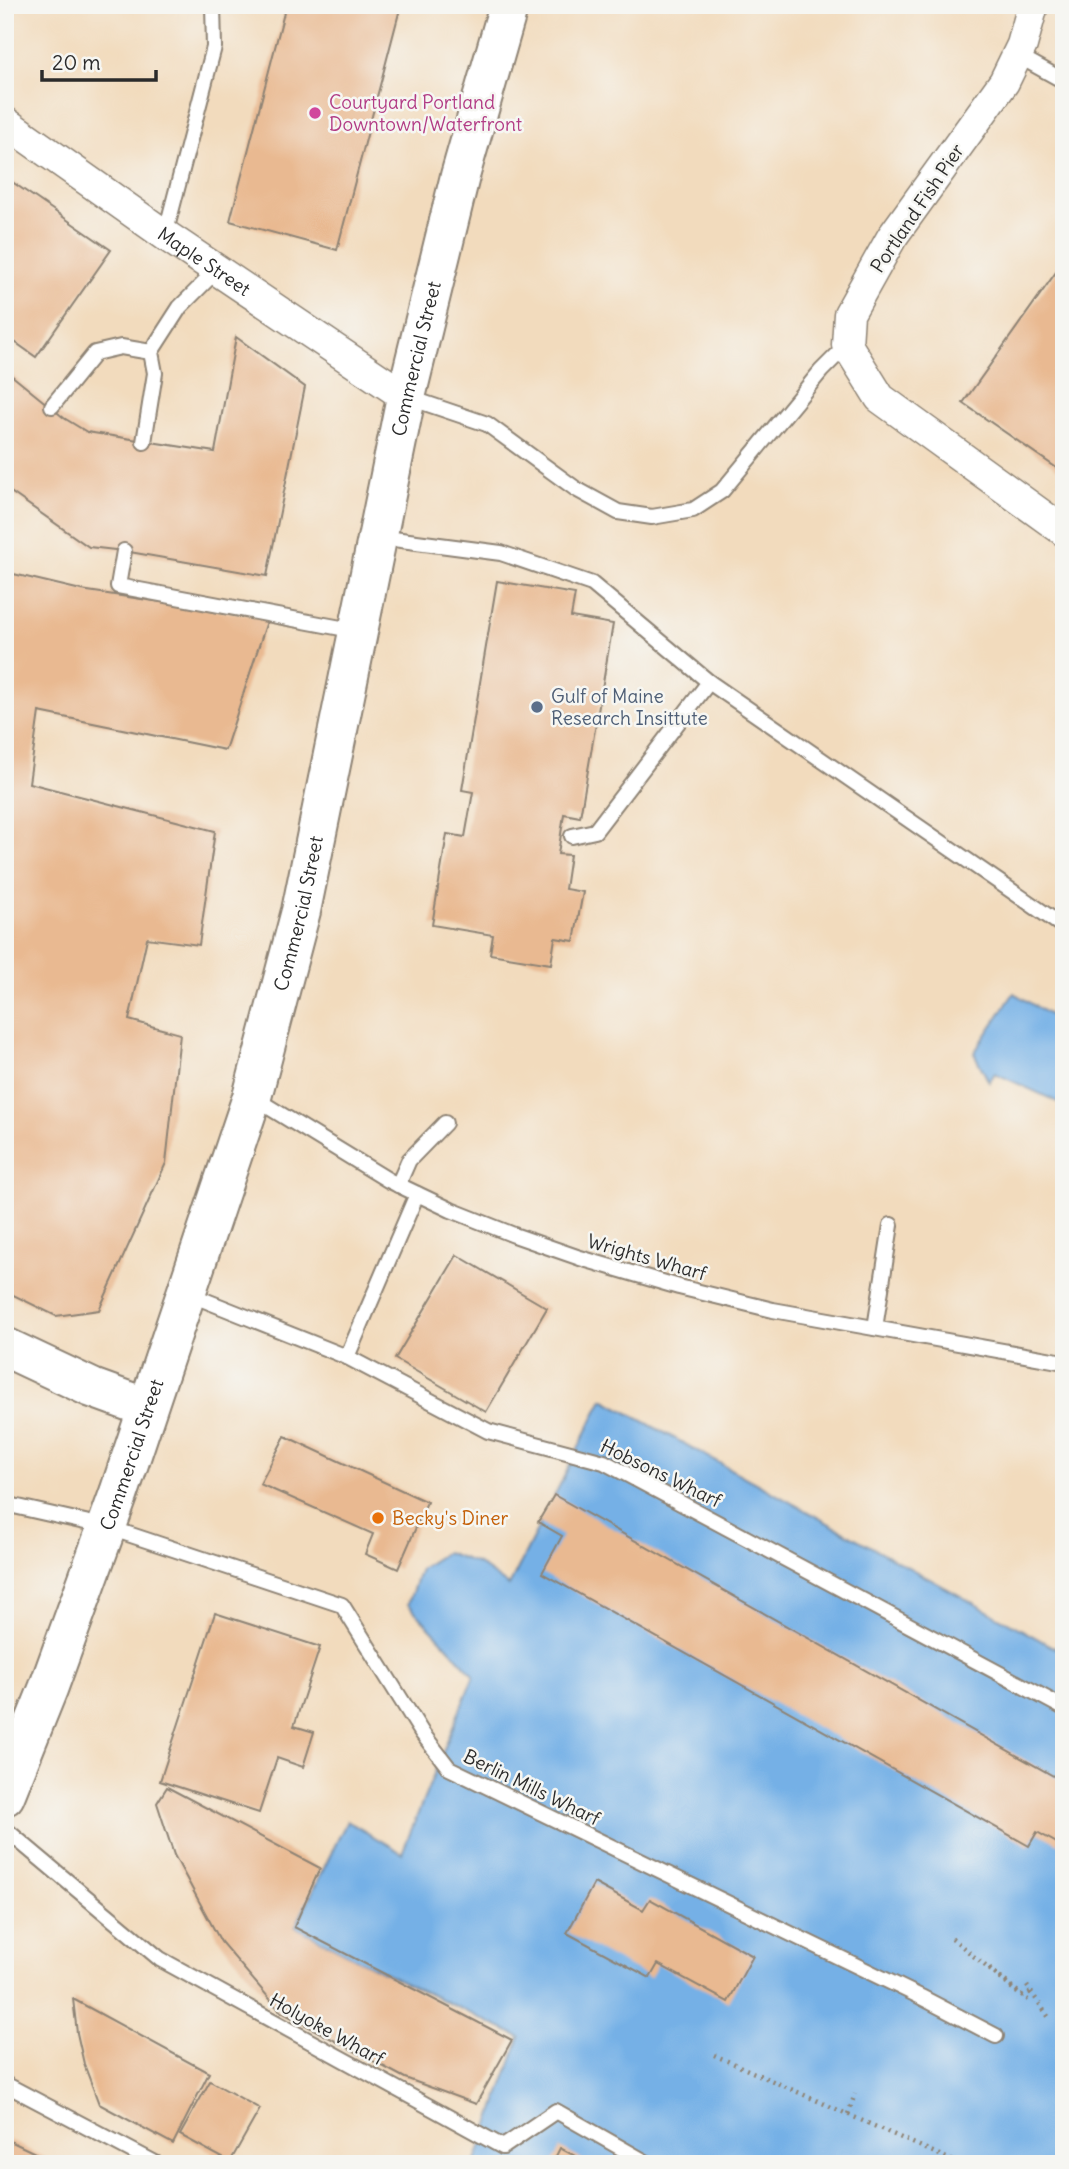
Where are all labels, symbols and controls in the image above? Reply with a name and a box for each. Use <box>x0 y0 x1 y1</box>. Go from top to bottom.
scale bar <box>42 38 156 82</box>
text: 20 m <box>52 49 101 76</box>
place label: Courtyard Portland Downtown/Waterfront <box>329 90 522 136</box>
marker: Courtyard Portland Downtown/Waterfront <box>307 105 323 121</box>
street label: Portland Fish Pier <box>865 139 969 277</box>
street label: Maple Street <box>153 222 255 301</box>
street label: Commercial Street <box>386 279 446 438</box>
place label: Gulf of Maine Research Insittute <box>551 684 708 730</box>
marker: Gulf of Maine Research Insittute <box>529 699 545 715</box>
street label: Commercial Street <box>268 834 328 993</box>
street label: Wrights Wharf <box>585 1229 710 1286</box>
street label: Commercial Street <box>94 1376 168 1534</box>
street label: Hobsons Wharf <box>597 1433 726 1513</box>
place label: Becky's Diner <box>392 1506 509 1530</box>
marker: Becky's Diner <box>370 1510 386 1526</box>
street label: Berlin Mills Wharf <box>460 1744 605 1831</box>
street label: Holyoke Wharf <box>265 1988 389 2071</box>

